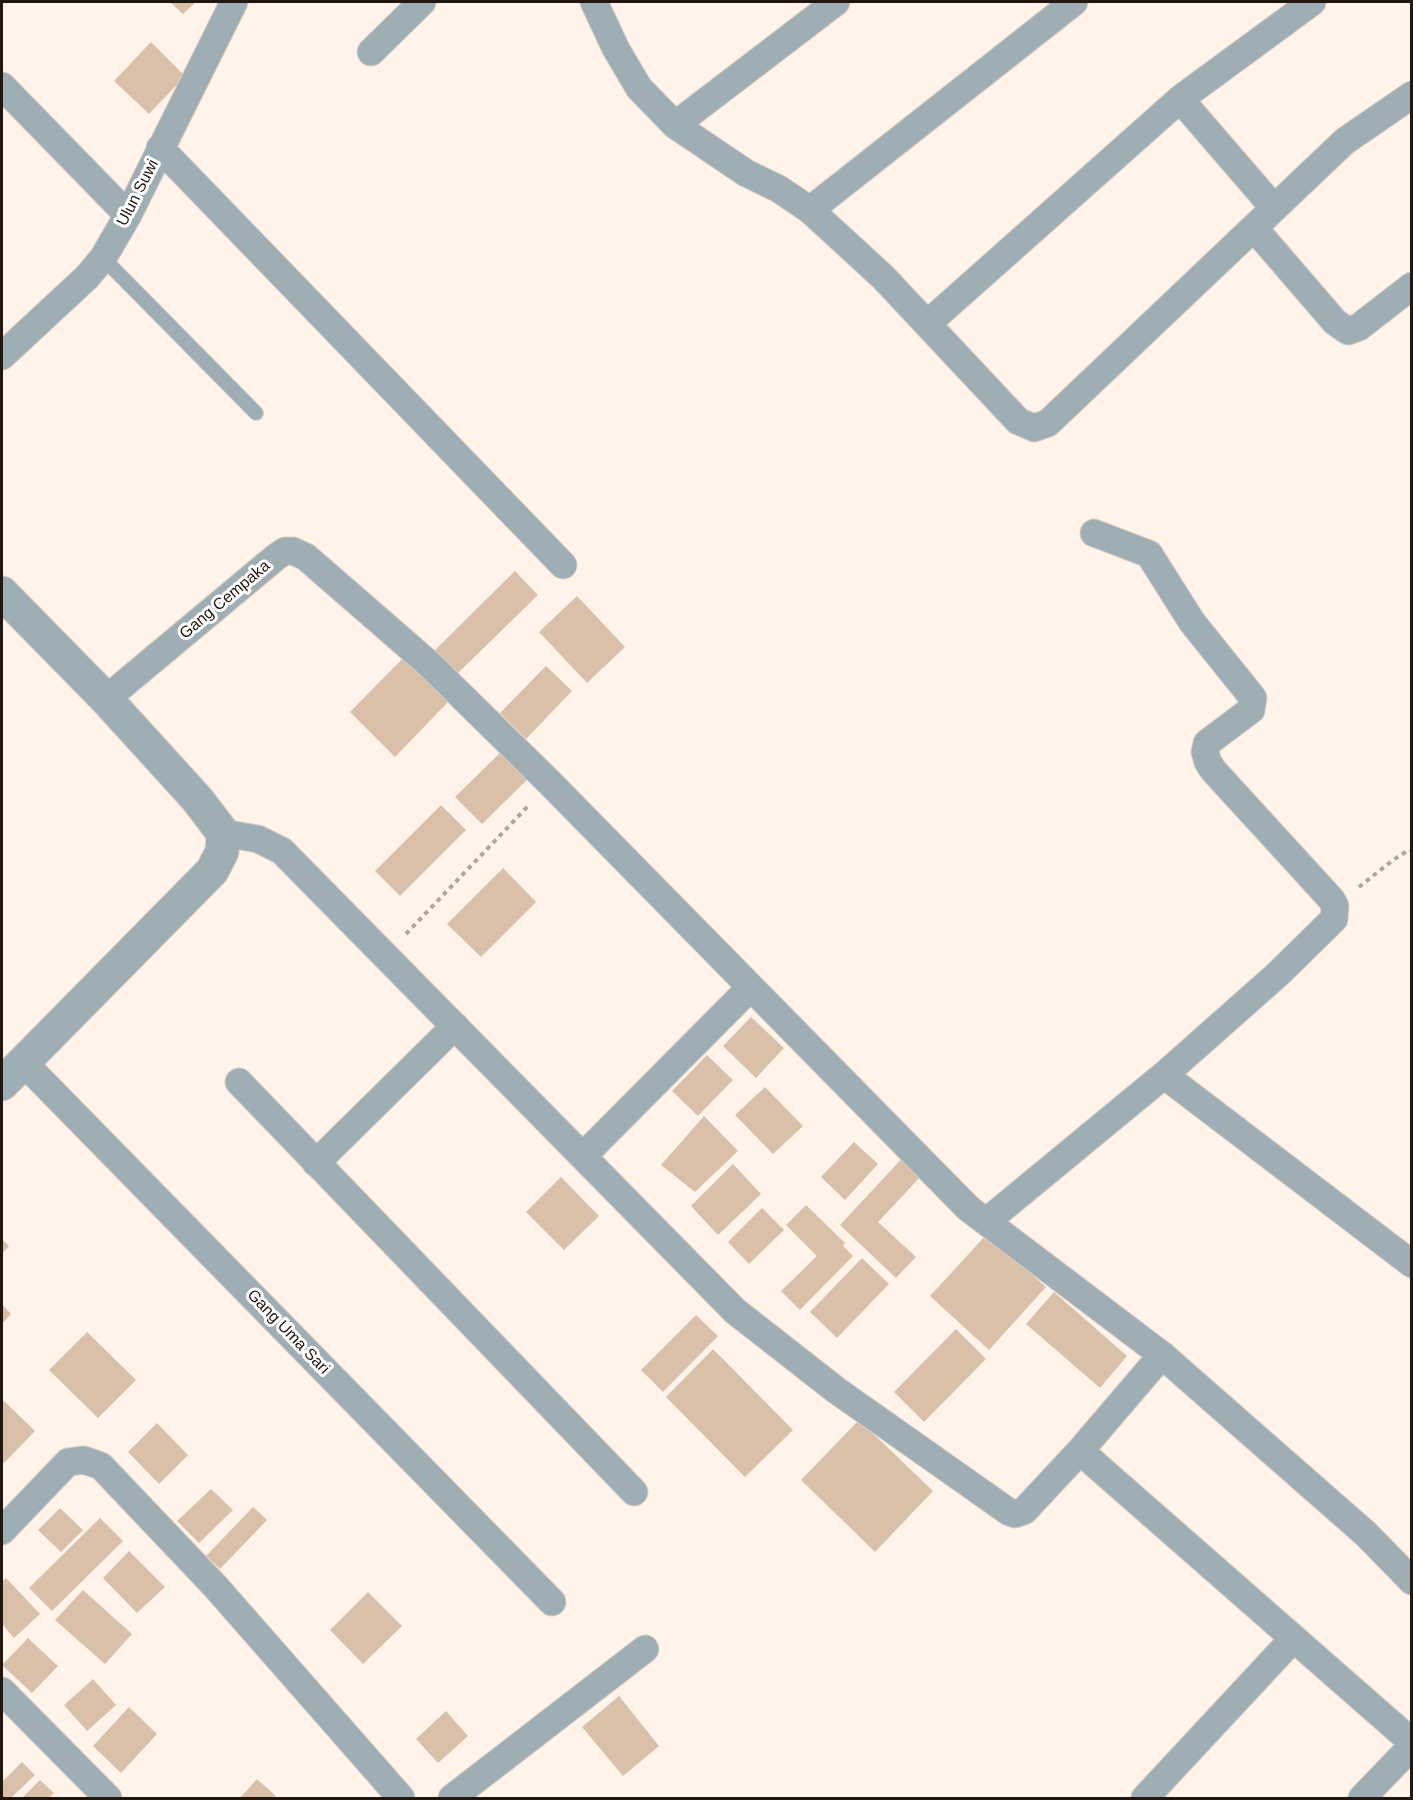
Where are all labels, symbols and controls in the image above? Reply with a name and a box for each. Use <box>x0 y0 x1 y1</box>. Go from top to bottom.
street label: Ulun Suwi <box>113 157 163 229</box>
street label: Gang Cempaka <box>176 557 274 643</box>
street label: Gang Uma Sari <box>243 1286 333 1378</box>

